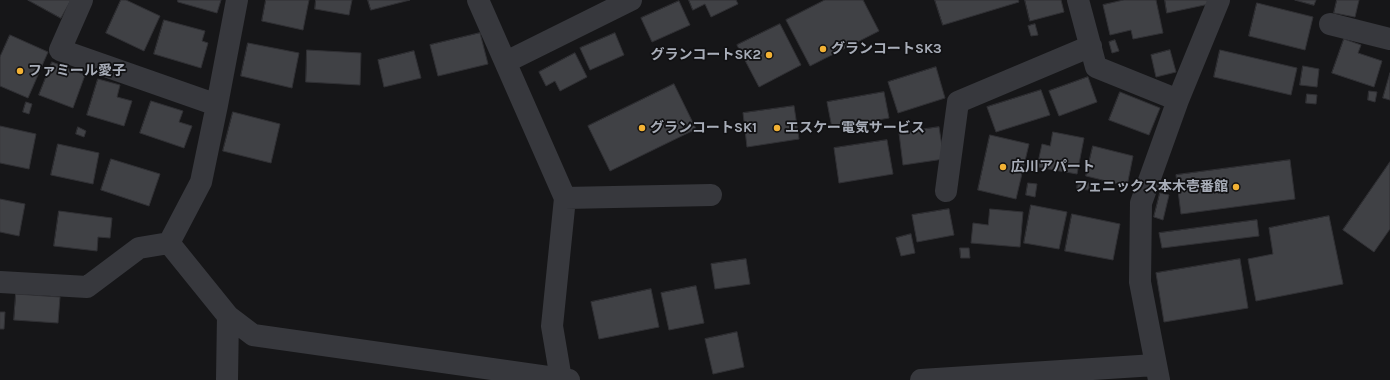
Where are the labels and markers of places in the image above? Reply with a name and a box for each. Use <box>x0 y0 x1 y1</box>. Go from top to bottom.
place label: グランコートSK3 <box>831 41 942 57</box>
marker: グランコートSK3 <box>818 44 828 54</box>
place label: グランコートSK2 <box>650 47 761 63</box>
marker: グランコートSK2 <box>764 50 774 60</box>
place label: ファミール愛子 <box>28 63 126 79</box>
marker: ファミール愛子 <box>15 66 25 76</box>
place label: グランコートSK1 <box>650 120 757 136</box>
place label: エスケー電気サービス <box>785 120 925 136</box>
marker: グランコートSK1 <box>637 123 647 133</box>
marker: エスケー電気サービス <box>772 123 782 133</box>
place label: 広川アパート <box>1011 159 1095 175</box>
marker: 広川アパート <box>998 162 1008 172</box>
place label: フェニックス本木壱番館 <box>1074 179 1228 195</box>
marker: フェニックス本木壱番館 <box>1231 182 1241 192</box>

